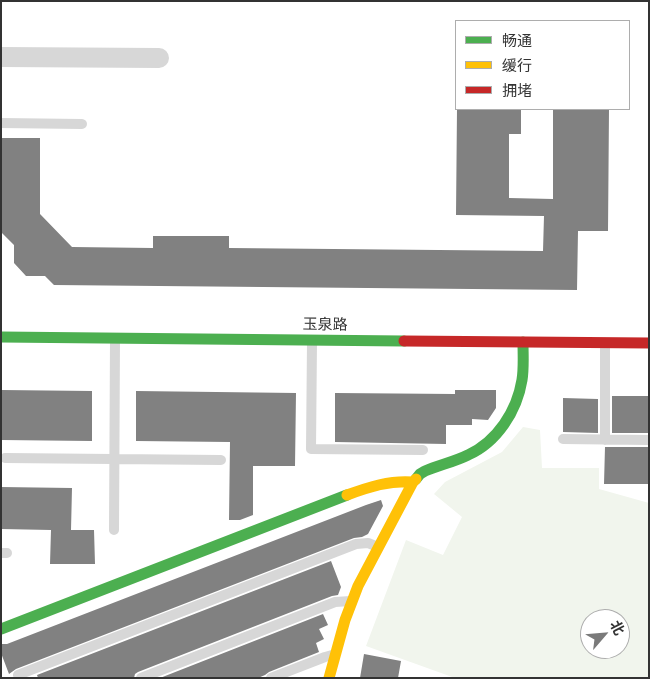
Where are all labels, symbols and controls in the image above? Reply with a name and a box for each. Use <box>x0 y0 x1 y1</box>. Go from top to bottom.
legend <box>455 20 630 110</box>
text: 畅通 <box>502 32 532 50</box>
text: 缓行 <box>502 57 532 75</box>
text: 拥堵 <box>502 82 532 100</box>
street label: 玉泉路 <box>302 316 348 334</box>
north arrow <box>580 609 630 659</box>
text: 北 <box>607 618 628 638</box>

